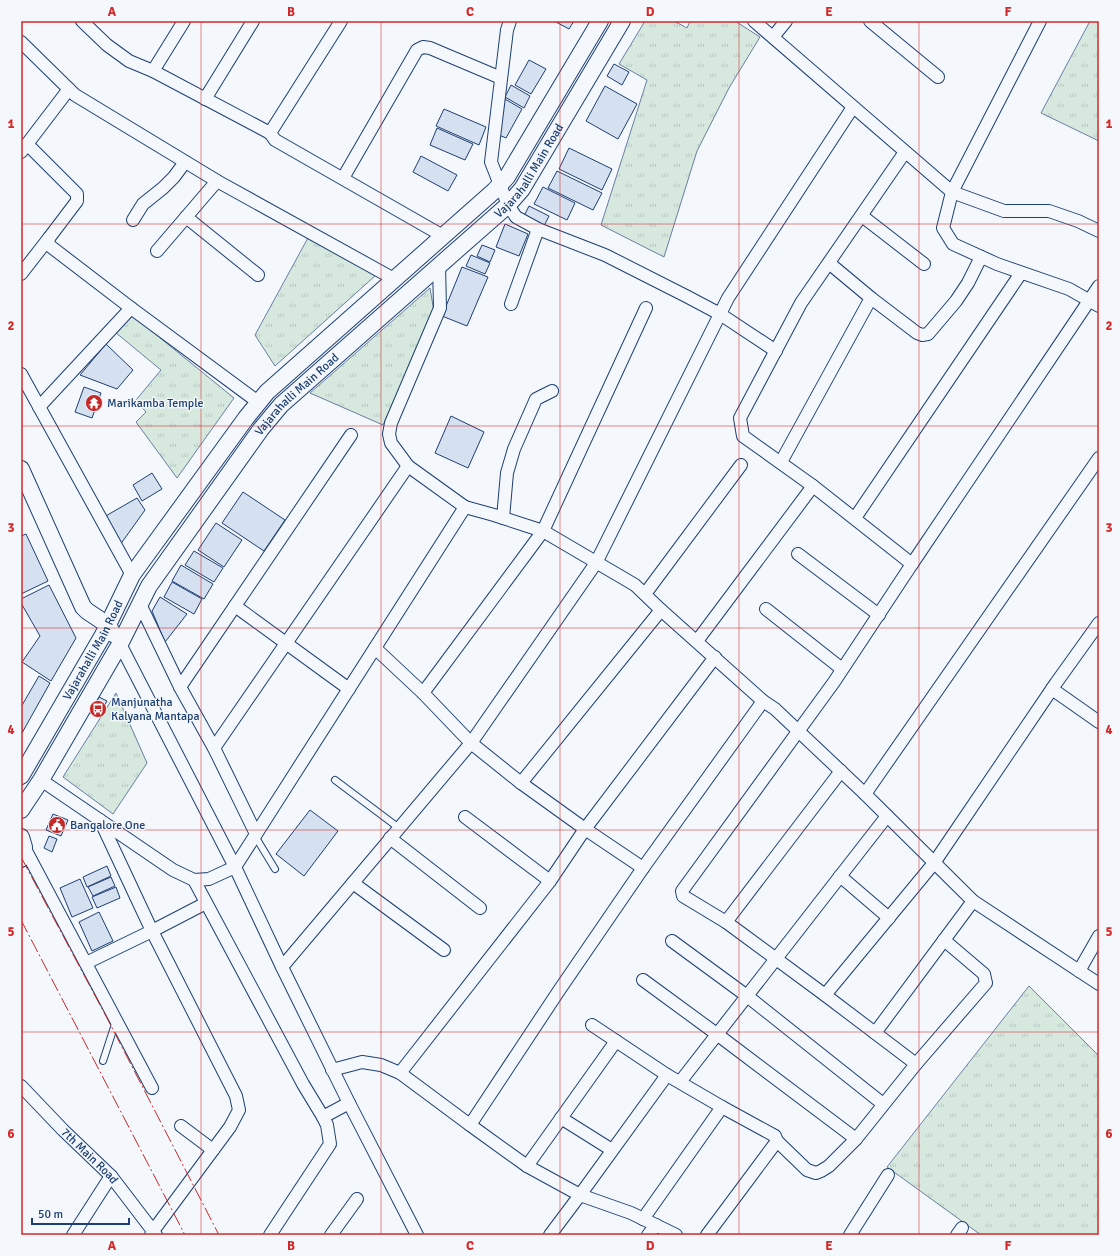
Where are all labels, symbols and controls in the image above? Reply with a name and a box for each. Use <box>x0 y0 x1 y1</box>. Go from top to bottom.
text: A <box>108 4 117 20</box>
text: B <box>287 4 295 20</box>
text: C <box>466 4 474 20</box>
text: D <box>646 4 655 20</box>
text: E <box>825 4 833 20</box>
text: F <box>1005 4 1012 20</box>
text: 1 <box>7 116 15 132</box>
text: 1 <box>1105 116 1113 132</box>
street label: Vajarahalli Main Road <box>491 121 567 221</box>
text: 2 <box>7 318 15 334</box>
text: 2 <box>1105 318 1113 334</box>
street label: Vajarahalli Main Road <box>251 350 342 438</box>
temple icon: Marikamba Temple <box>84 393 104 413</box>
place label: Marikamba Temple <box>107 396 204 411</box>
text: 3 <box>7 520 15 536</box>
text: 3 <box>1105 520 1113 536</box>
street label: Vajarahalli Main Road <box>59 598 126 703</box>
place label: Manjunatha Kalyana Mantapa <box>111 695 199 724</box>
bus stop icon: Manjunatha Kalyana Mantapa <box>88 699 108 719</box>
text: 4 <box>7 722 15 738</box>
text: 4 <box>1105 722 1113 738</box>
public building icon: Bangalore One <box>47 815 67 835</box>
place label: Bangalore One <box>70 818 145 833</box>
text: 5 <box>7 924 15 940</box>
text: 5 <box>1105 924 1113 940</box>
street label: 7th Main Road <box>58 1125 122 1187</box>
text: 6 <box>7 1126 15 1142</box>
text: 6 <box>1105 1126 1113 1142</box>
scale bar <box>32 1200 129 1226</box>
text: 50 m <box>38 1207 63 1222</box>
text: A <box>108 1238 117 1254</box>
text: B <box>287 1238 295 1254</box>
text: C <box>466 1238 474 1254</box>
text: D <box>646 1238 655 1254</box>
text: E <box>825 1238 833 1254</box>
text: F <box>1005 1238 1012 1254</box>

